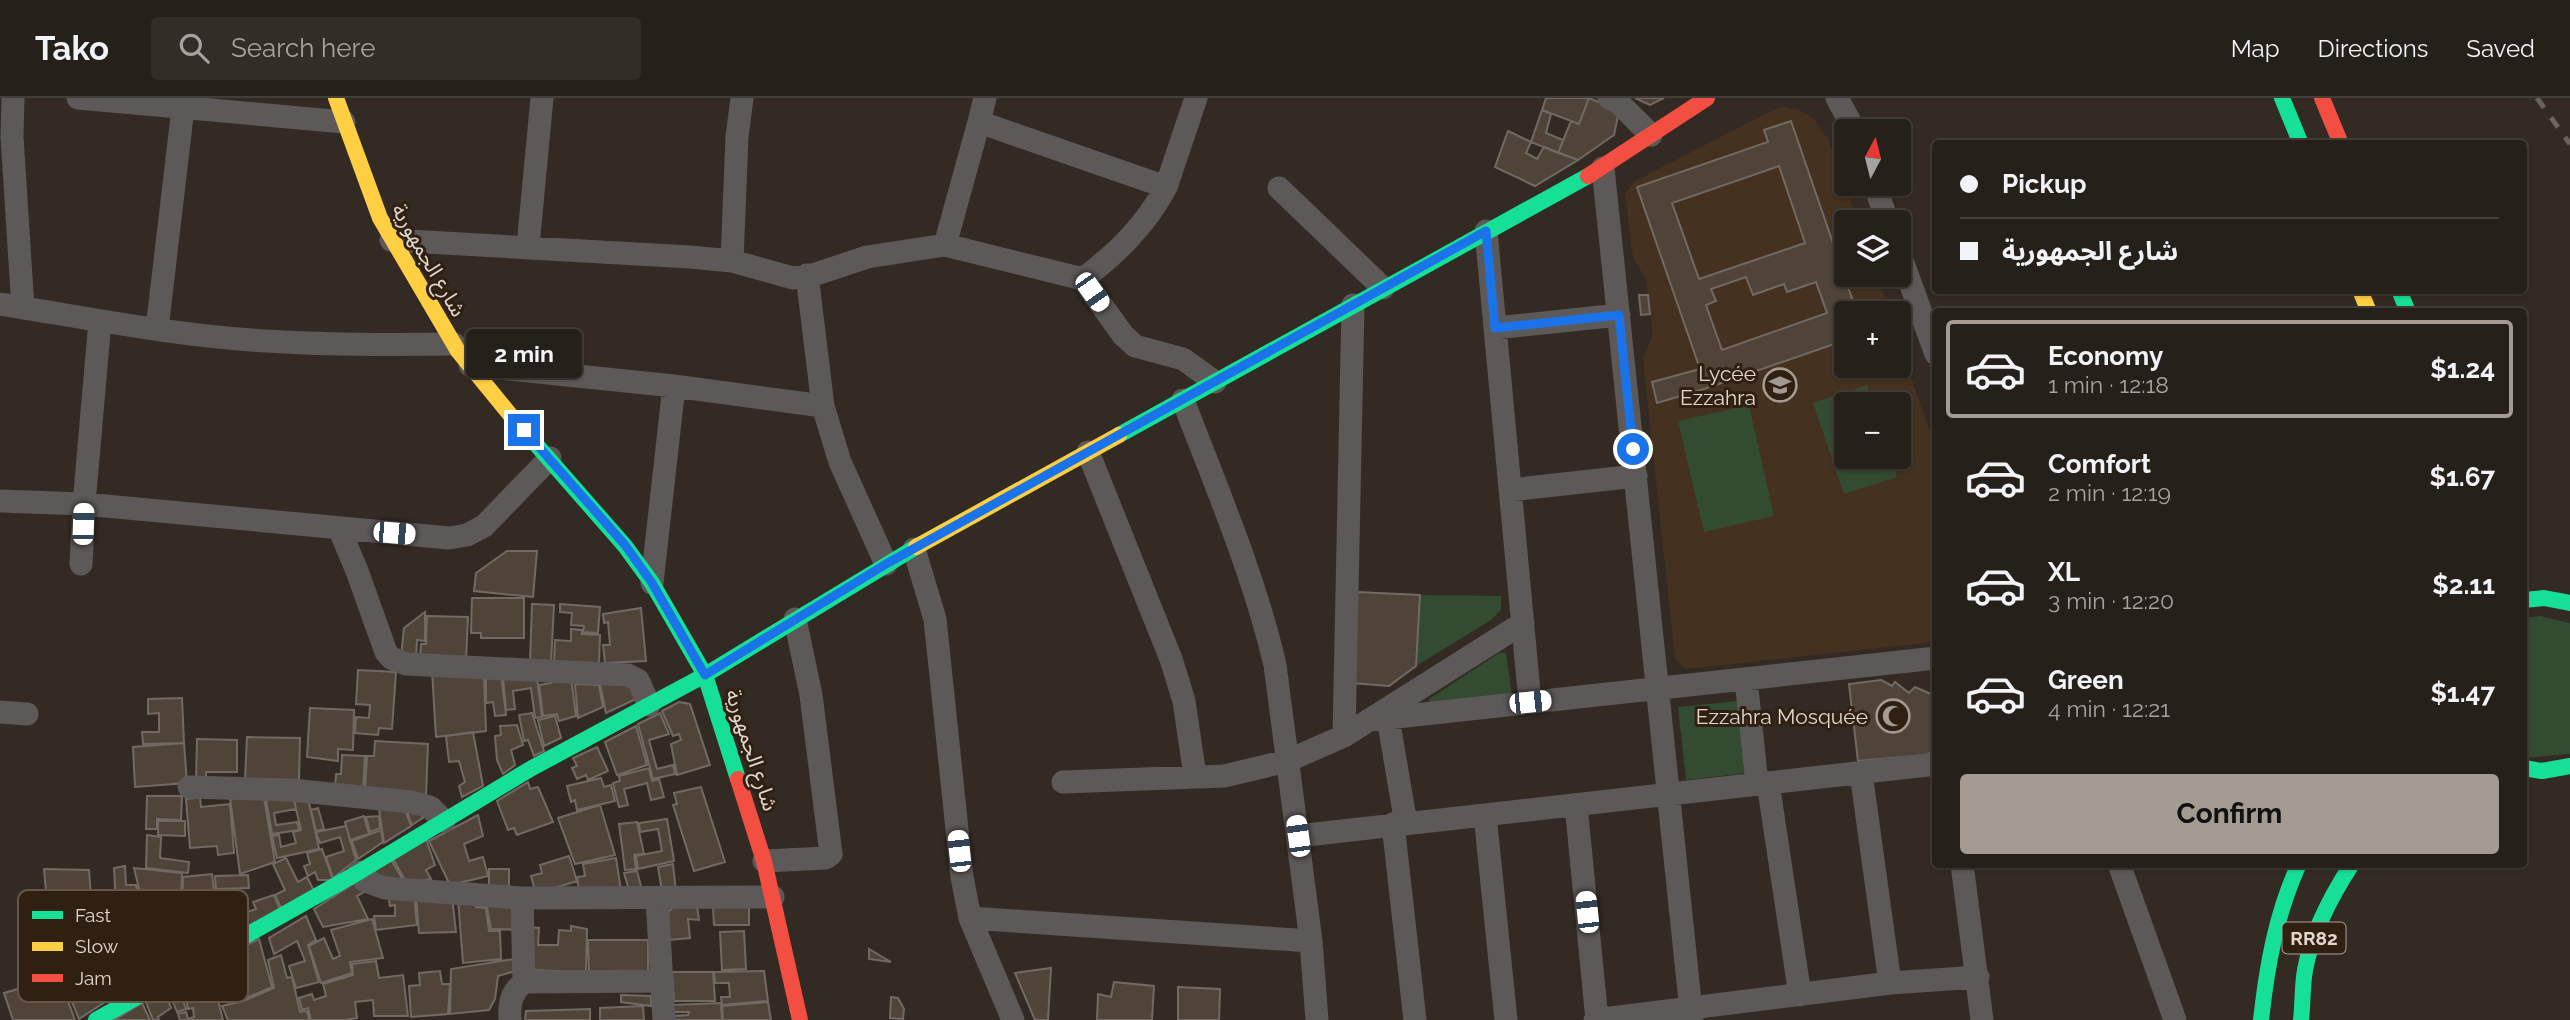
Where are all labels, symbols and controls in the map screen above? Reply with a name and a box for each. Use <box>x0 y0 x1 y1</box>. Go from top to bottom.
search box <box>151 17 641 80</box>
text: Tako <box>35 29 109 68</box>
icon: search <box>175 29 213 67</box>
text: Search here <box>231 33 375 63</box>
text: Map <box>2231 34 2280 63</box>
text: Directions <box>2318 34 2428 63</box>
text: Saved <box>2466 34 2535 63</box>
north arrow <box>1834 119 1911 196</box>
map controls <box>1834 119 1911 469</box>
text: Pickup <box>2002 169 2087 199</box>
street label: شارع الجمهورية <box>384 199 471 322</box>
button: layers <box>1834 210 1911 287</box>
text: شارع الجمهورية <box>2002 236 2178 266</box>
car <box>1072 269 1113 315</box>
button: + <box>1834 301 1911 378</box>
callout: 2 min <box>466 328 582 378</box>
icon: car <box>1964 338 2027 401</box>
text: 2 min <box>494 340 554 367</box>
text: Economy <box>2048 341 2163 371</box>
text: $1.24 <box>2430 354 2495 384</box>
place label: Lycée Ezzahra <box>1680 361 1756 410</box>
school or university icon: Lycée Ezzahra <box>1761 366 1799 404</box>
text: 1 min · 12:18 <box>2048 371 2169 398</box>
button: − <box>1834 392 1911 469</box>
route end <box>508 414 540 446</box>
route start <box>1617 433 1649 465</box>
icon: car <box>1964 446 2027 509</box>
text: Comfort <box>2048 449 2151 479</box>
text: $1.67 <box>2429 462 2495 492</box>
text: 2 min · 12:19 <box>2048 479 2171 506</box>
car <box>72 503 95 545</box>
car <box>373 521 416 545</box>
icon: car <box>1964 554 2027 617</box>
text: XL <box>2048 557 2080 587</box>
text: $2.11 <box>2432 570 2495 600</box>
text: 3 min · 12:20 <box>2048 587 2174 614</box>
icon: car <box>1964 662 2027 725</box>
text: Green <box>2048 665 2124 695</box>
text: $1.47 <box>2430 678 2495 708</box>
street label: شارع الجمهورية <box>718 686 783 815</box>
car <box>1509 689 1552 715</box>
text: 4 min · 12:21 <box>2048 695 2170 722</box>
mosque icon: Ezzahra Mosquée <box>1874 697 1912 735</box>
place label: Ezzahra Mosquée <box>1696 704 1868 729</box>
button: Confirm <box>1960 774 2499 854</box>
car <box>1285 814 1312 858</box>
car <box>947 829 972 873</box>
legend <box>18 890 248 1002</box>
car <box>1575 890 1600 934</box>
text: Fast <box>75 904 111 926</box>
road number: RR82 <box>2282 922 2346 954</box>
text: Slow <box>75 935 119 957</box>
text: Jam <box>75 967 112 989</box>

